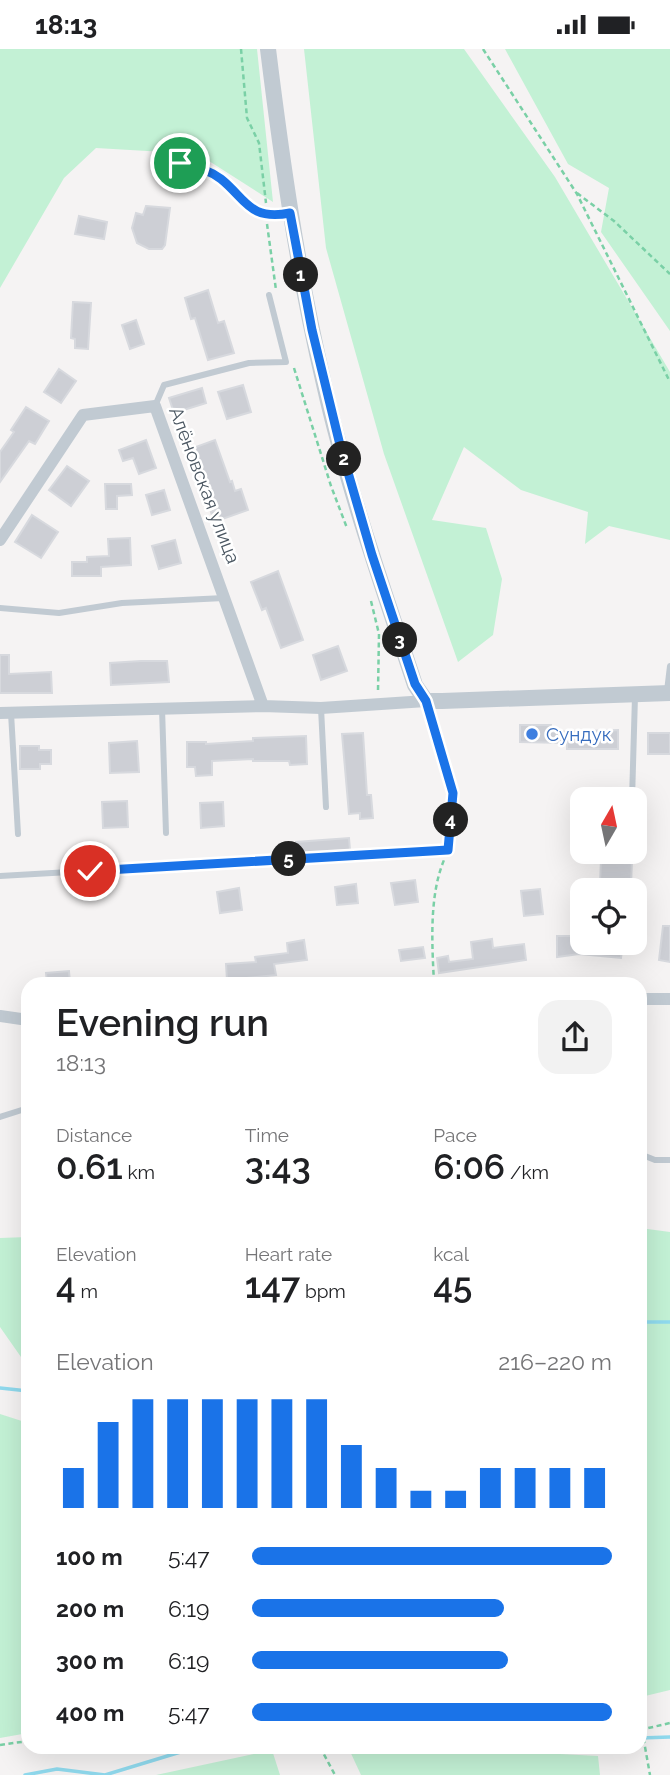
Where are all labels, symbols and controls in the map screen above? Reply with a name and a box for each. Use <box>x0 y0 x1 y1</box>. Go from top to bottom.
text: 18:13 <box>35 10 97 40</box>
pin <box>150 133 210 193</box>
icon: arrive <box>161 144 199 182</box>
pin: 1 <box>284 257 318 293</box>
text: 1 <box>296 263 305 285</box>
street label: Алёновская улица <box>165 404 245 566</box>
pin: 2 <box>326 441 362 477</box>
text: 2 <box>338 447 349 469</box>
pin: 3 <box>382 623 418 657</box>
text: 3 <box>394 628 405 650</box>
place label: Сундук <box>546 723 612 745</box>
marker: Сундук <box>524 726 540 742</box>
north arrow <box>570 787 648 865</box>
map controls <box>570 787 647 955</box>
pin: 4 <box>434 803 468 837</box>
text: 4 <box>445 808 456 830</box>
pin <box>60 841 120 901</box>
pin: 5 <box>272 841 306 877</box>
text: 5 <box>283 847 294 869</box>
icon: check <box>71 852 109 890</box>
button: locate <box>570 878 647 955</box>
text: Evening run <box>56 1000 269 1045</box>
button: share <box>538 1000 612 1074</box>
text: 18:13 <box>56 1049 106 1076</box>
text: Distance <box>56 1124 132 1146</box>
text: Time <box>245 1124 289 1146</box>
text: Pace <box>433 1124 477 1146</box>
text: 0.61 <box>56 1146 123 1187</box>
text: 3:43 <box>245 1146 311 1187</box>
text: 6:06 <box>433 1146 505 1187</box>
text: km <box>123 1161 155 1183</box>
text: /km <box>505 1161 549 1183</box>
text: Elevation <box>56 1243 137 1265</box>
text: Heart rate <box>245 1243 332 1265</box>
text: kcal <box>433 1243 469 1265</box>
text: 4 <box>56 1265 76 1306</box>
text: 147 <box>245 1265 300 1306</box>
text: 45 <box>433 1265 472 1306</box>
text: m <box>76 1280 98 1302</box>
text: bpm <box>300 1280 346 1302</box>
text: Elevation <box>56 1348 154 1375</box>
text: 216–220 m <box>498 1348 612 1375</box>
text: 100 m <box>56 1543 123 1570</box>
text: 5:47 <box>168 1543 210 1570</box>
text: 200 m <box>56 1595 124 1622</box>
text: 6:19 <box>168 1595 210 1622</box>
text: 300 m <box>56 1647 124 1674</box>
text: 6:19 <box>168 1647 210 1674</box>
text: 400 m <box>56 1699 124 1726</box>
text: 5:47 <box>168 1699 210 1726</box>

